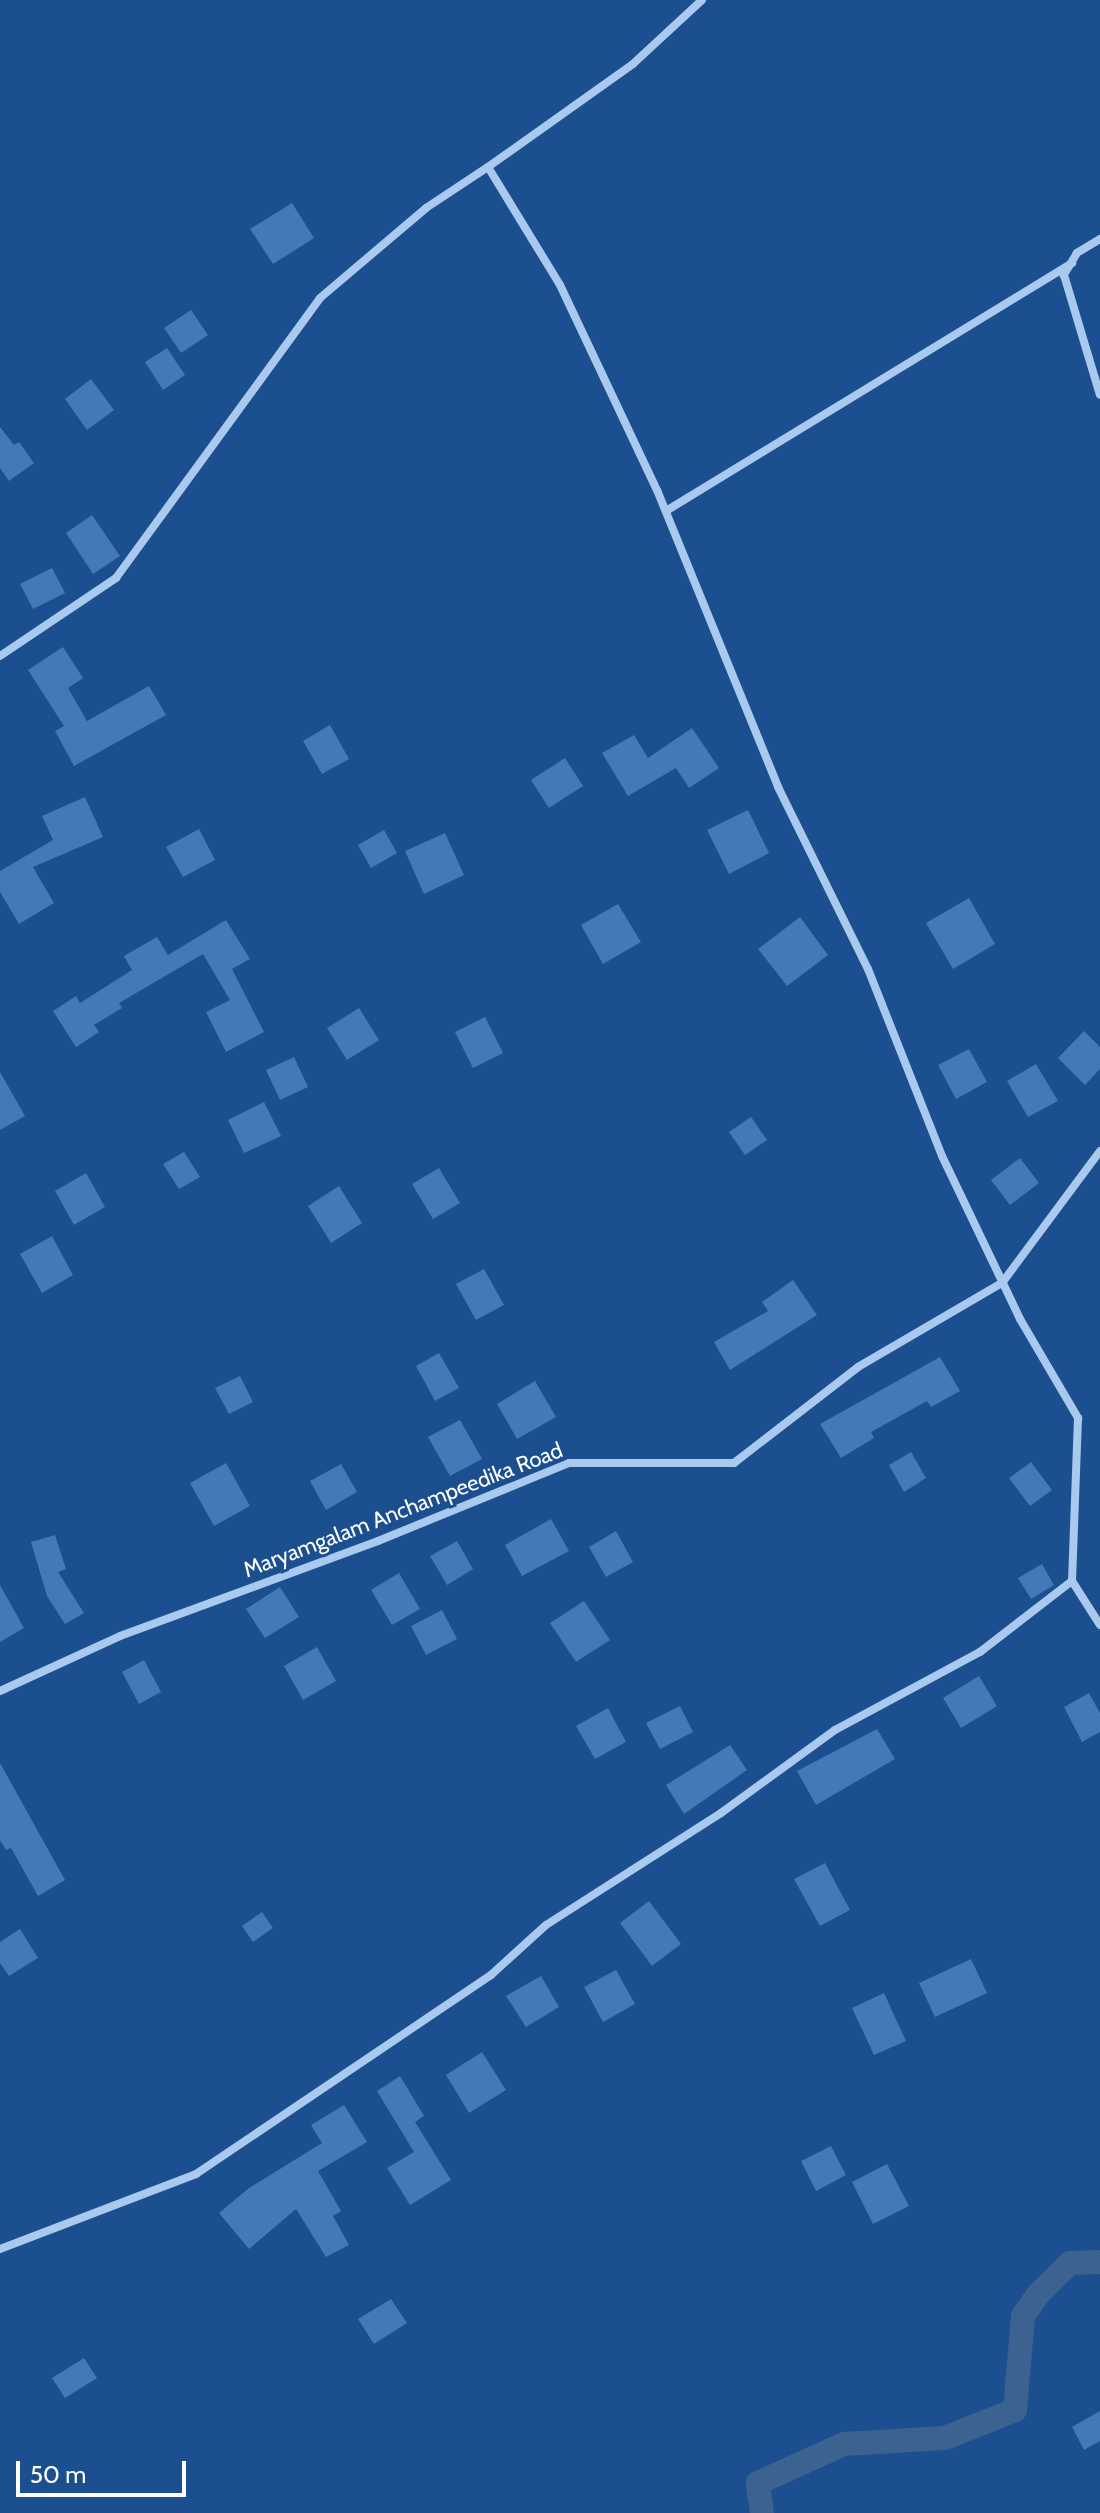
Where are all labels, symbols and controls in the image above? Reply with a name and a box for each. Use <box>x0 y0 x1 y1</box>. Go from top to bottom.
street label: Maryamgalam Anchampeedika Road <box>240 1437 566 1583</box>
scale bar <box>20 2445 190 2495</box>
text: 50 m <box>30 2460 86 2489</box>

